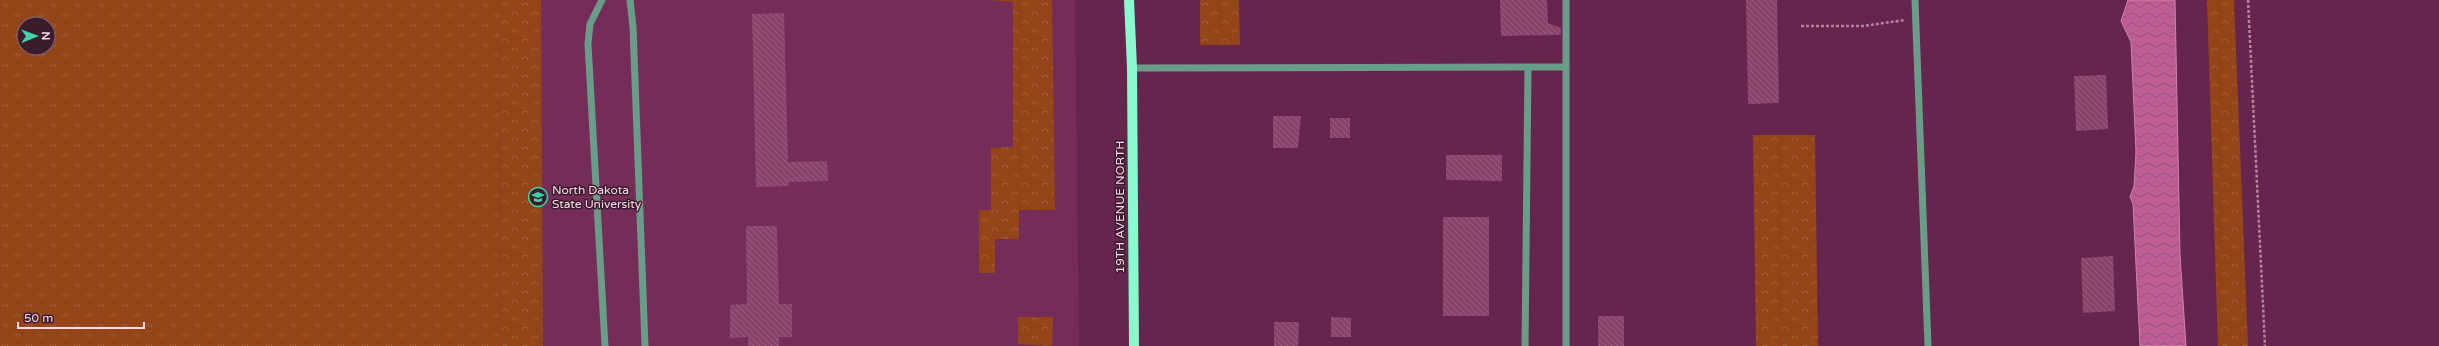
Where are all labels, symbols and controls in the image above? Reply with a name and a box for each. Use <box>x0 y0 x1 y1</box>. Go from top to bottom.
north arrow <box>16 16 56 56</box>
text: N <box>39 31 52 40</box>
street label: 19TH AVENUE NORTH <box>1113 141 1127 273</box>
place label: North Dakota State University <box>552 183 642 211</box>
school or university icon: North Dakota State University <box>527 186 549 208</box>
scale bar <box>18 304 144 330</box>
text: 50 m <box>24 311 53 325</box>

